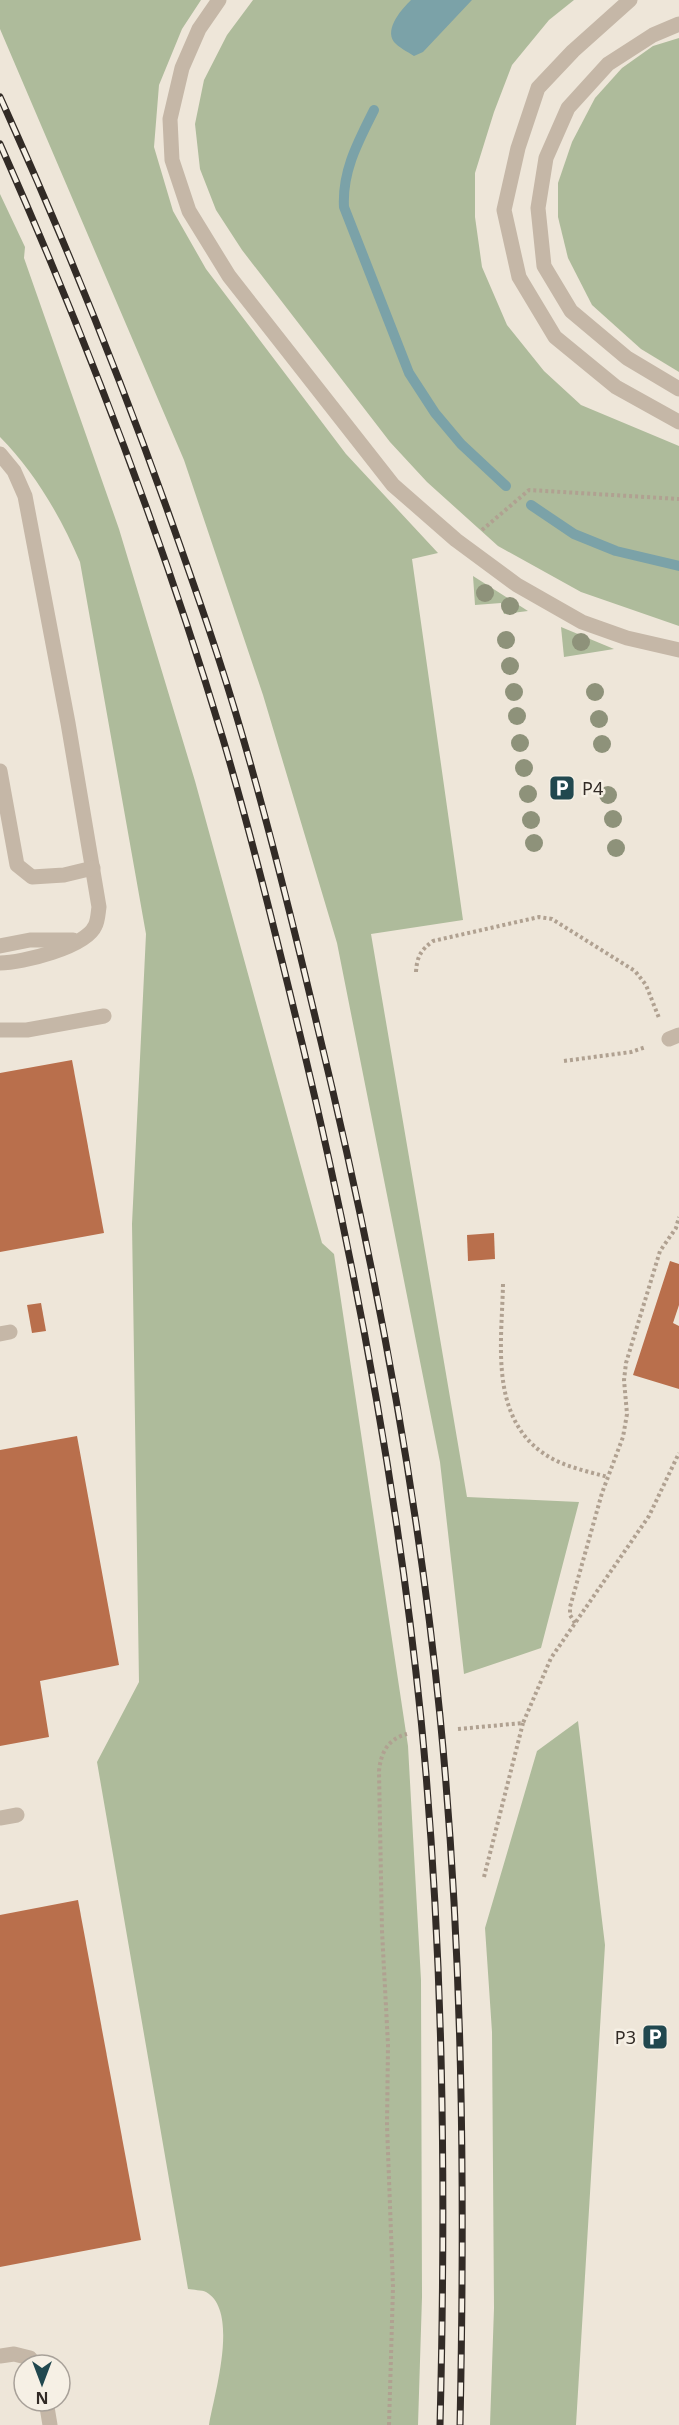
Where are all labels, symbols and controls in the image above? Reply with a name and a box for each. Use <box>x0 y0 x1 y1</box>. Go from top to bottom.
parking icon: P4 <box>547 773 577 803</box>
place label: P4 <box>582 776 603 800</box>
parking icon: P3 <box>640 2022 670 2052</box>
place label: P3 <box>615 2025 636 2049</box>
north arrow <box>12 2353 72 2413</box>
text: N <box>35 2387 49 2409</box>

